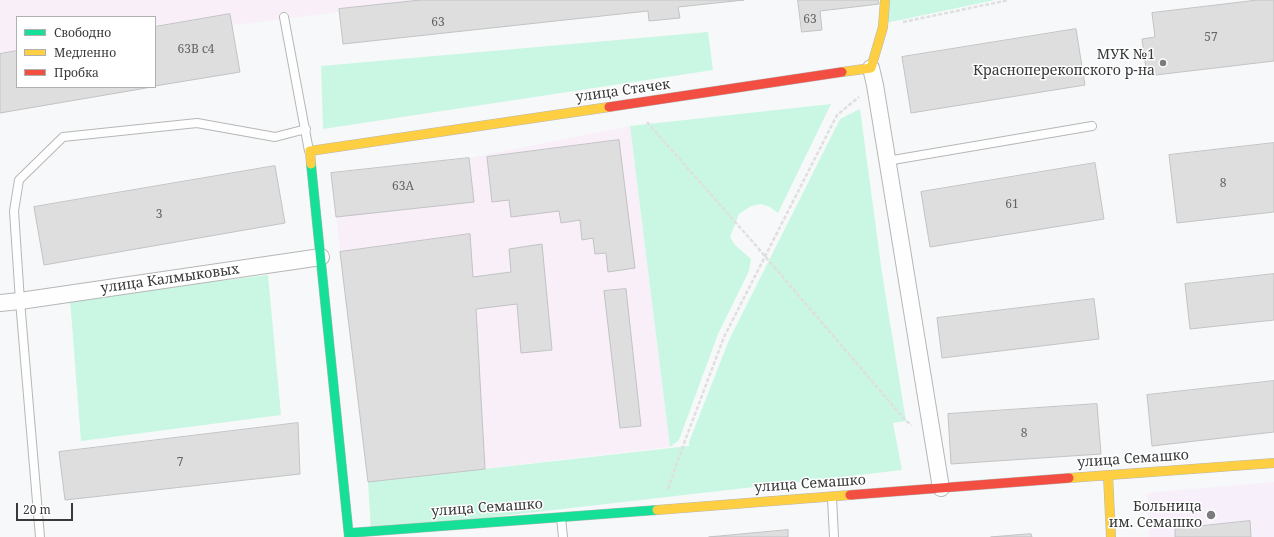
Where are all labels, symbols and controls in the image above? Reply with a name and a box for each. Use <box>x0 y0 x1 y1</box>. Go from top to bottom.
house number: 63 <box>803 13 817 27</box>
legend <box>16 16 156 88</box>
house number: 63 <box>431 16 445 30</box>
text: Свободно <box>54 24 111 41</box>
house number: 57 <box>1204 31 1218 45</box>
house number: 63В с4 <box>177 43 215 57</box>
text: Медленно <box>54 44 116 61</box>
place label: МУК №1 Красноперекопского р-на <box>973 47 1155 80</box>
marker: МУК №1 Красноперекопского р-на <box>1158 58 1168 68</box>
text: Пробка <box>54 64 99 81</box>
street label: улица Стачек <box>575 76 671 106</box>
house number: 8 <box>1220 177 1226 191</box>
house number: 63А <box>392 180 414 194</box>
house number: 61 <box>1005 198 1019 212</box>
house number: 3 <box>156 208 162 222</box>
street label: улица Калмыковых <box>100 261 240 297</box>
house number: 8 <box>1021 427 1027 441</box>
street label: улица Семашко <box>1077 447 1189 471</box>
house number: 7 <box>177 456 183 470</box>
street label: улица Семашко <box>754 472 866 496</box>
scale bar <box>18 495 75 521</box>
street label: улица Семашко <box>431 496 543 520</box>
place label: Больница им. Семашко <box>1109 499 1202 532</box>
text: 20 m <box>23 501 51 518</box>
marker: Больница им. Семашко <box>1205 509 1217 521</box>

